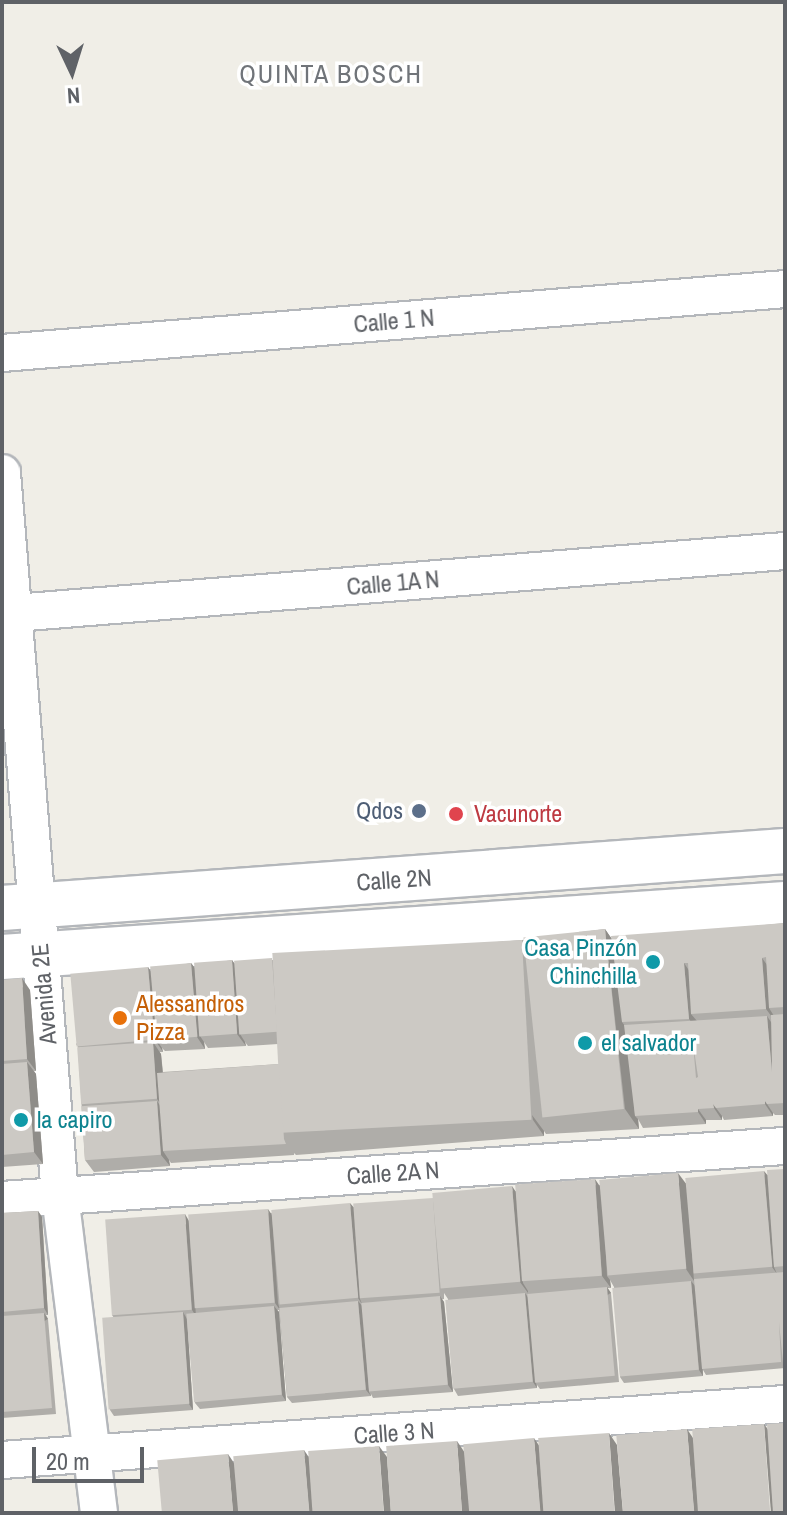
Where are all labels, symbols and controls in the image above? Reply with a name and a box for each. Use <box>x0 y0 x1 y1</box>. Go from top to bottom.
north arrow <box>32 32 112 112</box>
district label: QUINTA BOSCH <box>239 58 423 90</box>
text: N <box>66 81 81 111</box>
street label: Calle 1 N <box>352 303 436 339</box>
street label: Calle 1A N <box>345 565 441 601</box>
place label: Qdos <box>356 797 403 825</box>
place label: Vacunorte <box>474 800 562 828</box>
marker: Qdos <box>410 802 428 820</box>
marker: Vacunorte <box>445 803 467 825</box>
street label: Calle 2N <box>355 863 433 897</box>
place label: Casa Pinzón Chinchilla <box>524 934 637 990</box>
street label: Avenida 2E <box>25 942 63 1046</box>
marker: Casa Pinzón Chinchilla <box>644 953 662 971</box>
place label: Alessandros Pizza <box>136 990 244 1046</box>
marker: Alessandros Pizza <box>111 1009 129 1027</box>
place label: el salvador <box>601 1029 696 1057</box>
marker: el salvador <box>576 1034 594 1052</box>
place label: la capiro <box>37 1106 112 1134</box>
marker: la capiro <box>12 1111 30 1129</box>
street label: Calle 2A N <box>345 1155 441 1191</box>
street label: Calle 3 N <box>353 1416 435 1450</box>
scale bar <box>36 1431 148 1481</box>
text: 20 m <box>46 1445 90 1477</box>

